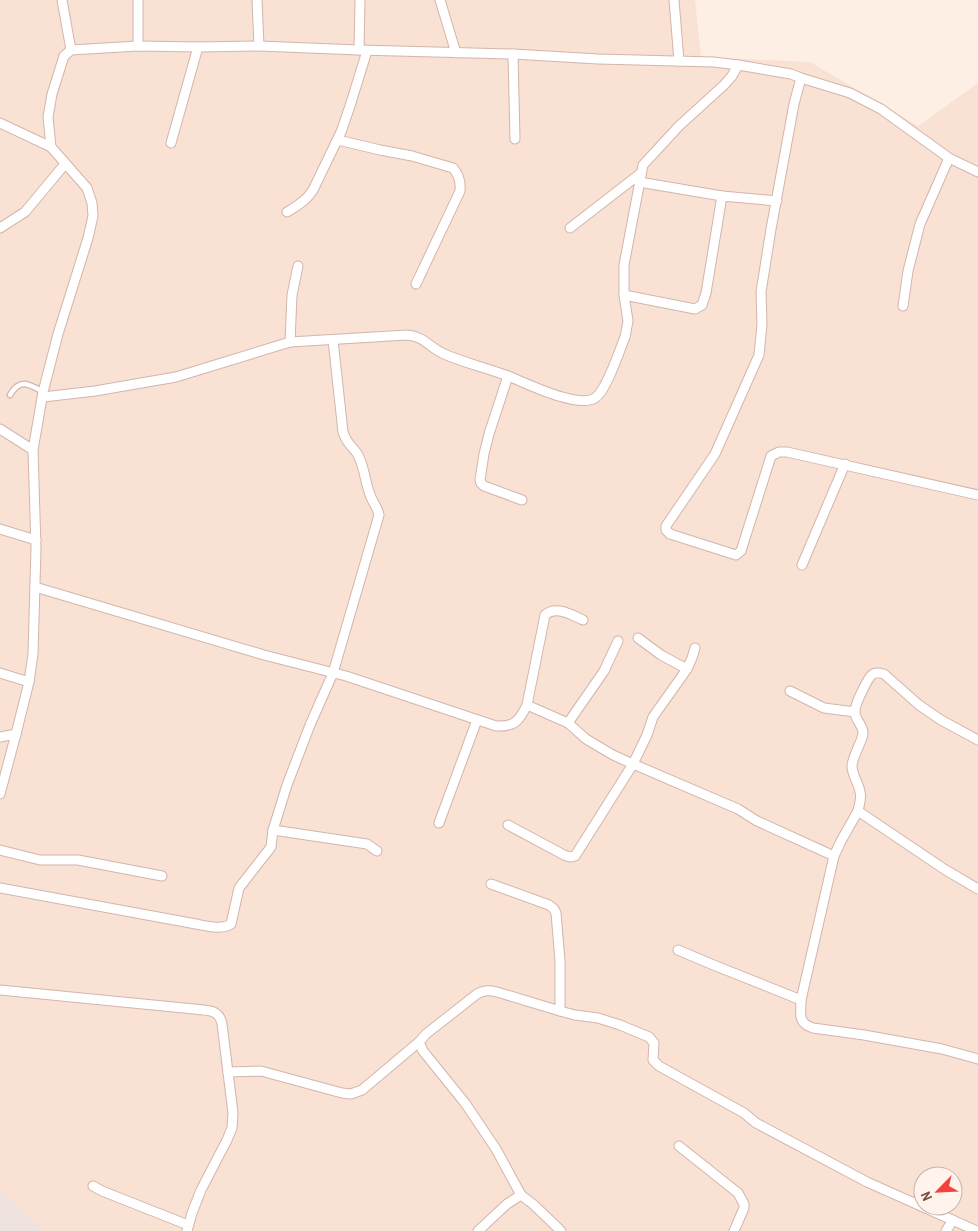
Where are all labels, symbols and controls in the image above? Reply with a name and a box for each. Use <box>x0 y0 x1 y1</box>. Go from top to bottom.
north arrow <box>913 1166 963 1216</box>
text: N <box>916 1189 936 1204</box>

